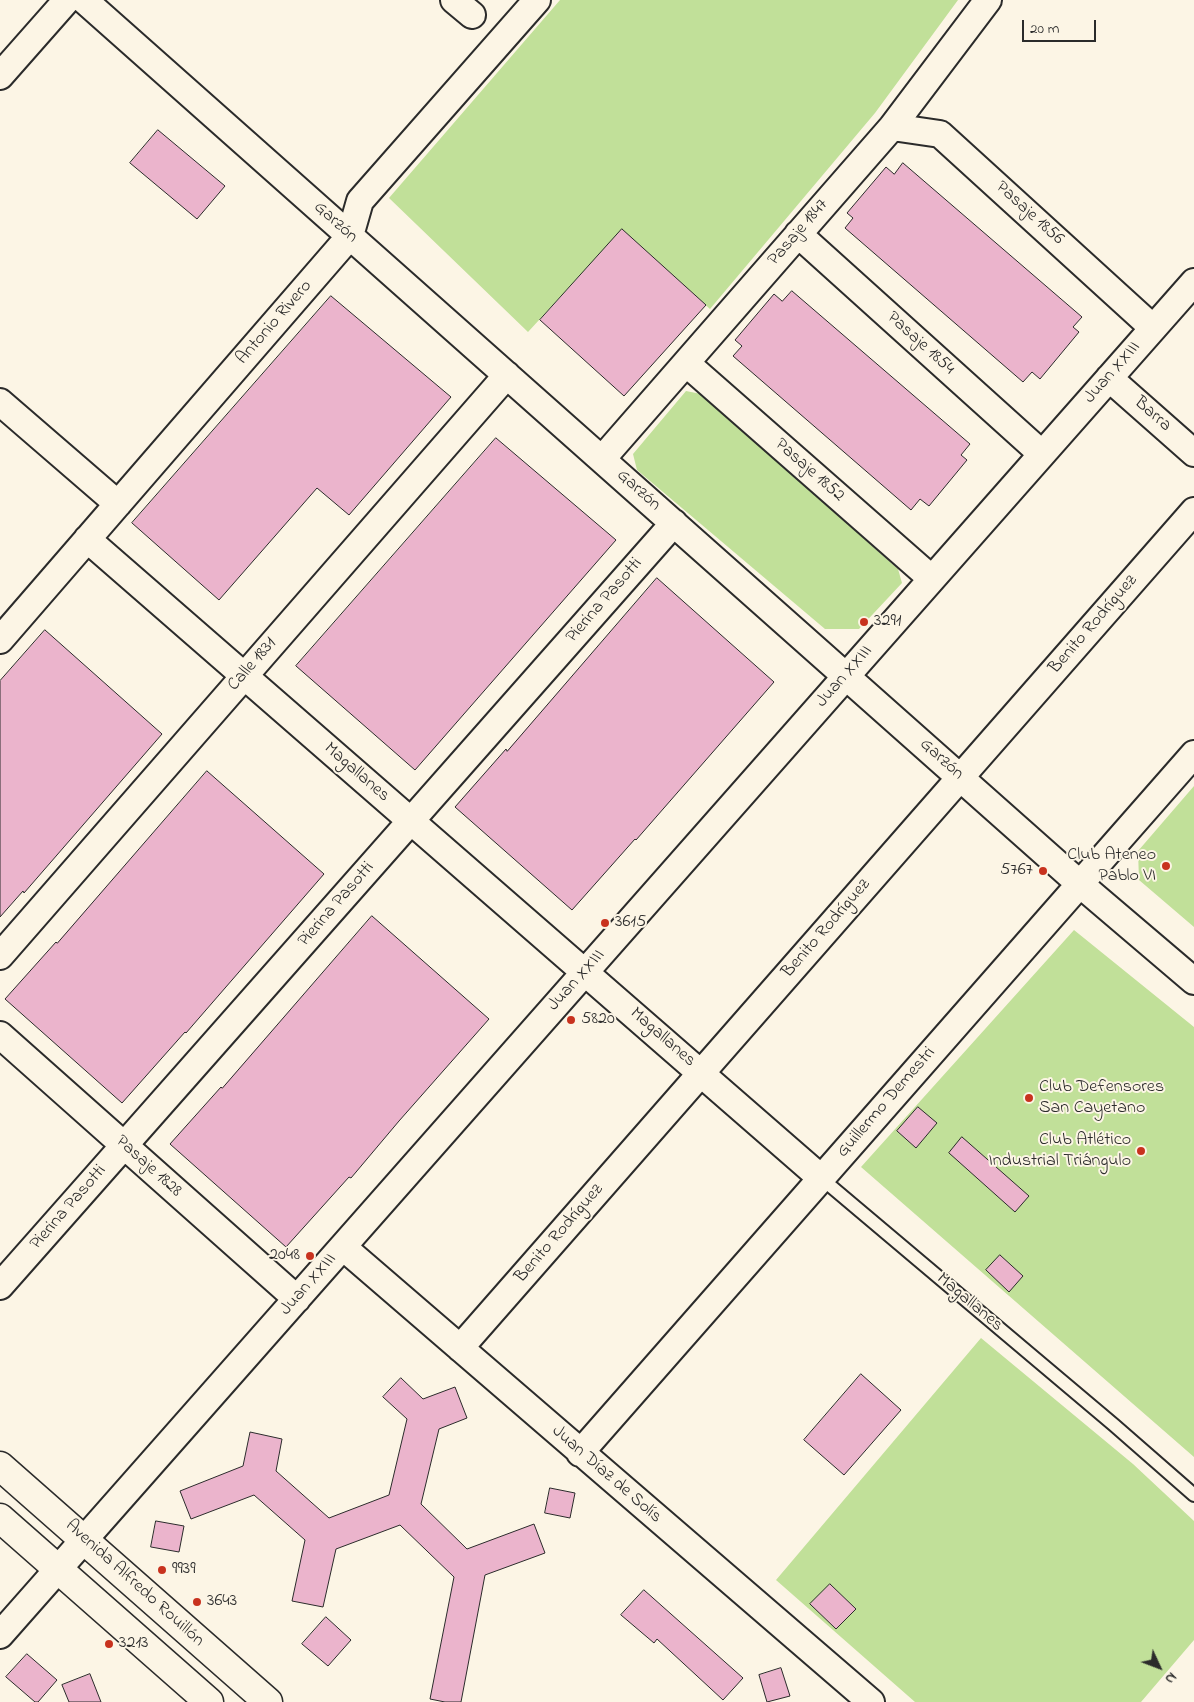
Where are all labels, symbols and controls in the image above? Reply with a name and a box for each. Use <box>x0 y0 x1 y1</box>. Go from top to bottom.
scale bar <box>1024 10 1098 42</box>
text: 20 m <box>1030 18 1059 40</box>
street label: Pasaje 1856 <box>990 178 1068 250</box>
street label: Pasaje 1847 <box>764 195 834 271</box>
street label: Garzón <box>308 197 362 249</box>
street label: Antonio Rivero <box>232 276 318 370</box>
street label: Pasaje 1854 <box>881 308 959 380</box>
street label: Juan XXIII <box>1080 337 1146 409</box>
street label: Barra <box>1129 393 1175 437</box>
street label: Pasaje 1852 <box>770 435 848 507</box>
street label: Garzón <box>611 465 665 517</box>
street label: Pierina Pasotti <box>562 554 648 648</box>
street label: Benito Rodríguez <box>1045 571 1143 679</box>
place label: 3291 <box>874 611 902 633</box>
marker: 3291 <box>858 616 870 628</box>
street label: Calle 1831 <box>224 634 282 696</box>
street label: Juan XXIII <box>812 641 878 713</box>
street label: Garzón <box>914 734 968 786</box>
street label: Magallanes <box>319 738 393 808</box>
place label: Club Ateneo Pablo VI <box>1067 845 1156 888</box>
street label: Pierina Pasotti <box>294 858 380 952</box>
place label: 5767 <box>1000 860 1033 882</box>
marker: Club Ateneo Pablo VI <box>1160 860 1172 872</box>
marker: 5767 <box>1037 865 1049 877</box>
street label: Benito Rodríguez <box>778 875 876 983</box>
place label: 3615 <box>615 912 646 934</box>
marker: 3615 <box>599 917 611 929</box>
street label: Juan XXIII <box>544 946 610 1016</box>
street label: Magallanes <box>625 1003 699 1073</box>
place label: 5820 <box>581 1009 615 1031</box>
marker: 5820 <box>565 1014 577 1026</box>
street label: Guillermo Demestri <box>833 1043 941 1163</box>
place label: Club Defensores San Cayetano <box>1039 1077 1164 1120</box>
marker: Club Defensores San Cayetano <box>1023 1092 1035 1104</box>
place label: Club Atlético Industrial Triángulo <box>988 1130 1131 1172</box>
street label: Pasaje 1828 <box>110 1131 186 1203</box>
marker: Club Atlético Industrial Triángulo <box>1135 1145 1147 1157</box>
street label: Pierina Pasotti <box>26 1161 112 1255</box>
street label: Benito Rodríguez <box>511 1180 609 1288</box>
place label: 2048 <box>269 1245 300 1267</box>
street label: Juan XXIII <box>276 1249 342 1321</box>
marker: 2048 <box>304 1250 316 1262</box>
street label: Magallanes <box>931 1269 1007 1337</box>
street label: Juan Díaz de Solís <box>547 1421 665 1529</box>
street label: Avenida Alfredo Rouillón <box>60 1516 208 1652</box>
place label: 9939 <box>172 1559 196 1581</box>
marker: 9939 <box>156 1564 168 1576</box>
place label: 3643 <box>207 1591 237 1613</box>
marker: 3643 <box>191 1596 203 1608</box>
place label: 3213 <box>119 1633 149 1655</box>
marker: 3213 <box>103 1638 115 1650</box>
north arrow <box>1134 1642 1184 1692</box>
text: N <box>1159 1667 1181 1688</box>

